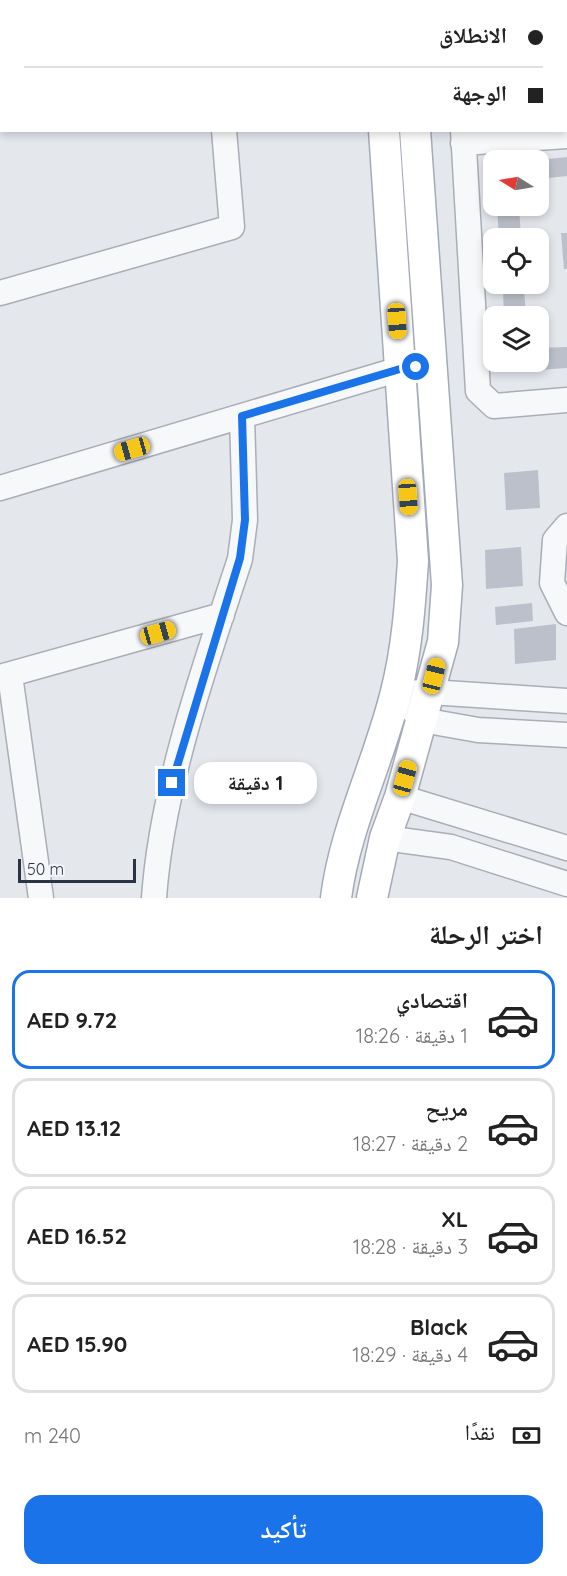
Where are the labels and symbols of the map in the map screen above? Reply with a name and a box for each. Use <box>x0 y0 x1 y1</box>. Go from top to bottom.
north arrow <box>483 150 549 216</box>
car <box>387 302 407 340</box>
route start <box>402 353 429 380</box>
car <box>112 435 152 463</box>
car <box>398 478 418 516</box>
car <box>138 619 178 647</box>
car <box>421 656 447 696</box>
car <box>391 758 419 798</box>
callout: 1 دقيقة <box>193 762 316 804</box>
route end <box>158 769 185 796</box>
scale bar <box>18 856 136 884</box>

